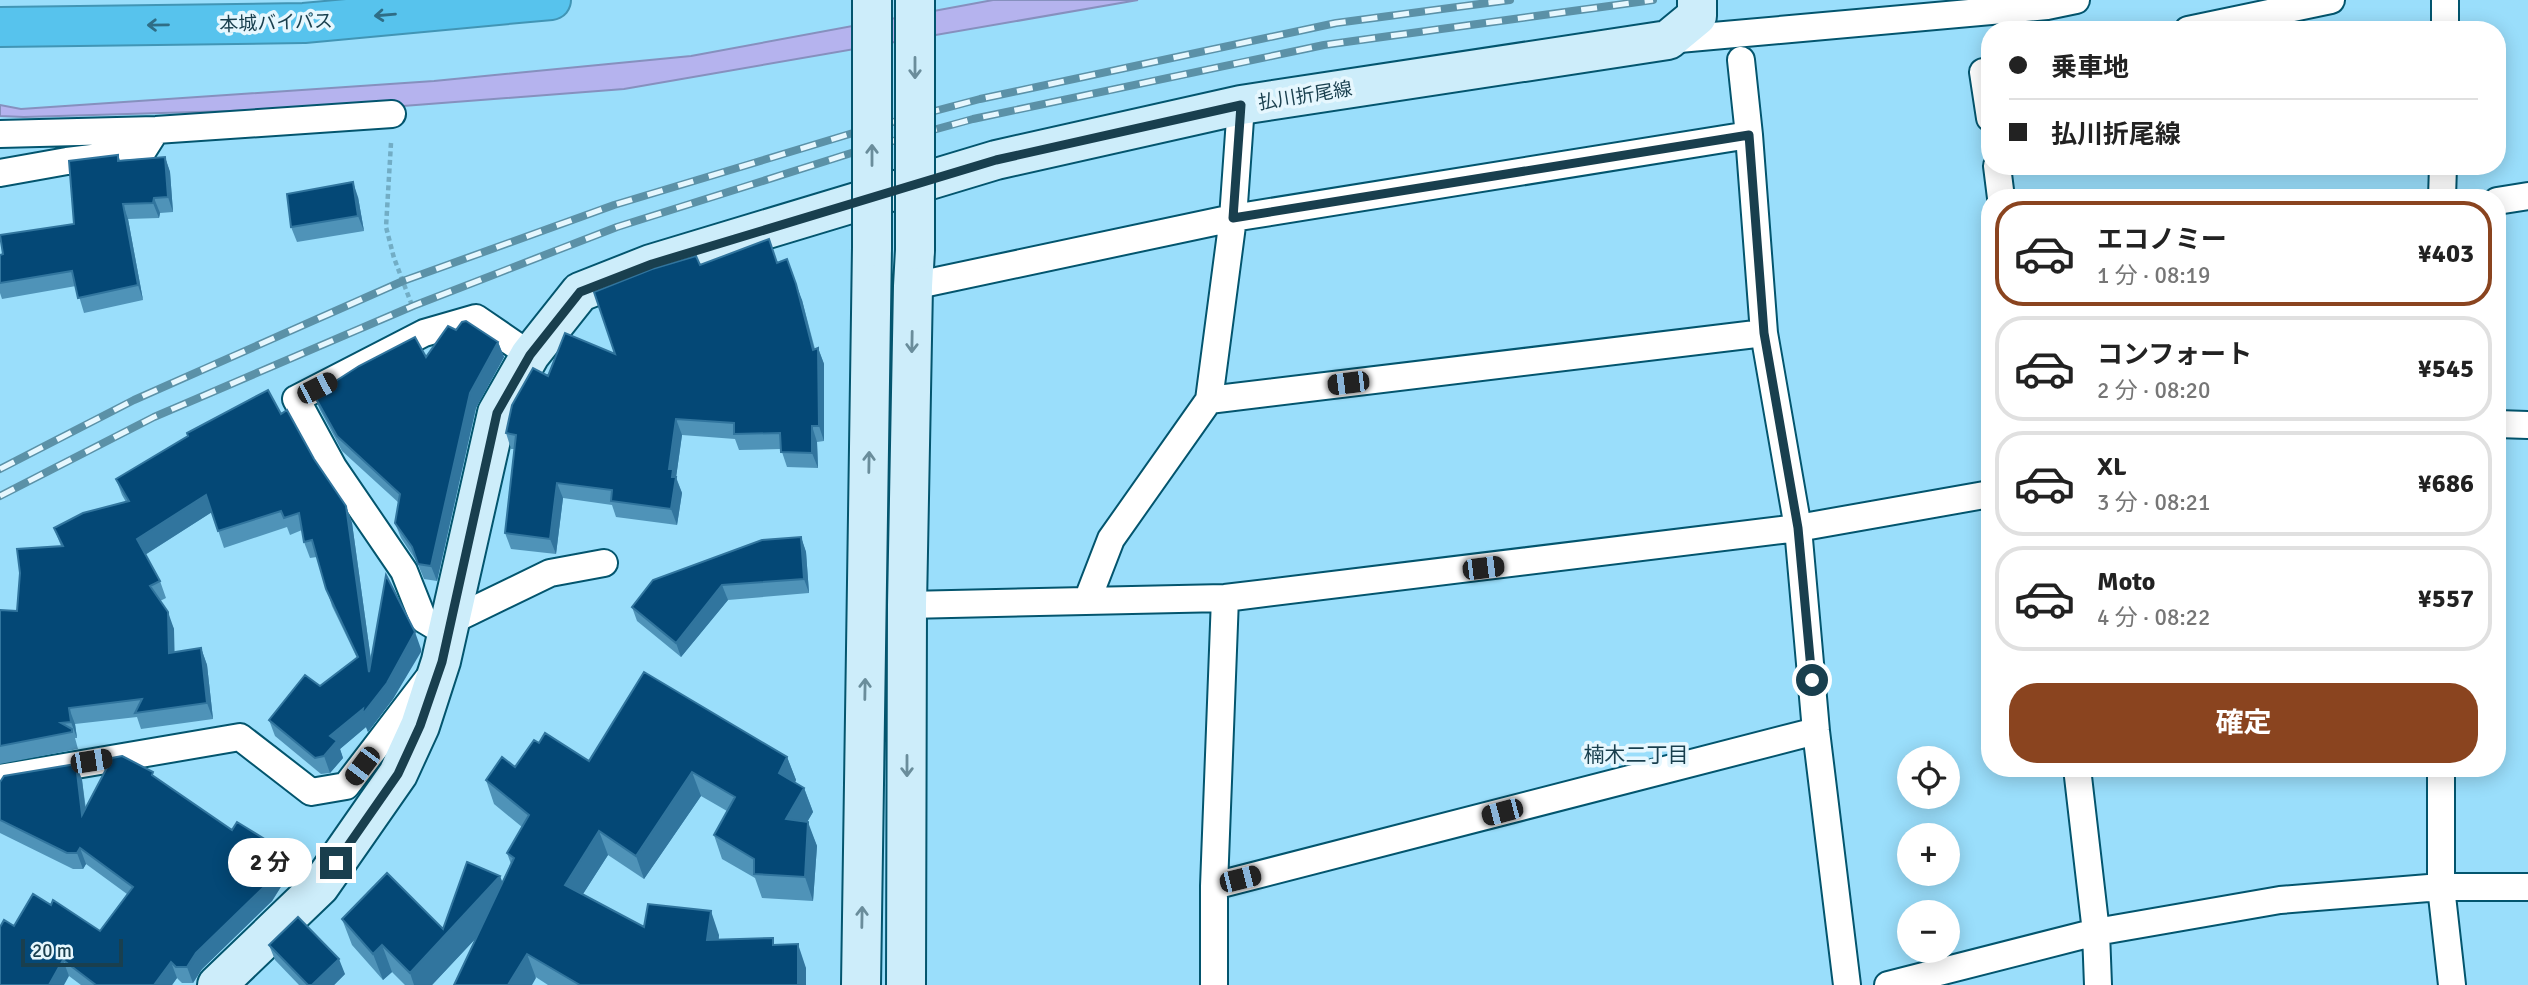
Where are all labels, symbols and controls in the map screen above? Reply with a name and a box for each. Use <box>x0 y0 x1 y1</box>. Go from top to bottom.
street label: 本城バイパス <box>219 9 333 37</box>
one-way arrow <box>374 9 397 22</box>
one-way arrow <box>147 18 170 32</box>
text: 乗車地 <box>2051 52 2129 84</box>
one-way arrow <box>908 56 922 79</box>
street label: 払川折尾線 <box>1256 77 1354 115</box>
text: 払川折尾線 <box>2051 119 2181 151</box>
one-way arrow <box>865 143 879 166</box>
icon: car <box>2013 222 2076 285</box>
text: エコノミー <box>2097 224 2227 256</box>
text: ¥403 <box>2418 238 2474 270</box>
text: 1 分 · 08:19 <box>2097 261 2210 290</box>
one-way arrow <box>905 330 918 353</box>
icon: car <box>2013 337 2076 400</box>
text: コンフォート <box>2097 339 2252 371</box>
text: ¥545 <box>2418 353 2474 385</box>
car <box>294 369 341 407</box>
car <box>1326 370 1371 396</box>
text: 2 分 · 08:20 <box>2097 376 2210 405</box>
one-way arrow <box>862 451 876 474</box>
text: XL <box>2097 451 2127 483</box>
icon: car <box>2013 452 2076 515</box>
text: ¥686 <box>2418 468 2474 500</box>
text: 3 分 · 08:21 <box>2097 488 2210 517</box>
car <box>1461 555 1506 581</box>
text: Moto <box>2097 566 2155 598</box>
icon: car <box>2013 567 2076 630</box>
text: ¥557 <box>2418 583 2474 615</box>
text: 4 分 · 08:22 <box>2097 603 2210 632</box>
route start <box>1796 664 1828 696</box>
one-way arrow <box>859 678 872 701</box>
button: 確定 <box>2009 683 2478 763</box>
district label: 楠木二丁目 <box>1584 742 1689 768</box>
car <box>341 743 384 789</box>
map controls <box>1897 746 1960 963</box>
button: locate <box>1897 746 1960 809</box>
car <box>69 747 114 775</box>
one-way arrow <box>900 754 914 777</box>
car <box>1479 796 1526 828</box>
button: + <box>1897 823 1960 886</box>
callout: 2 分 <box>228 838 312 888</box>
route end <box>320 847 352 879</box>
text: 2 分 <box>250 848 290 877</box>
car <box>1218 864 1263 894</box>
button: − <box>1897 900 1960 963</box>
one-way arrow <box>855 906 869 929</box>
scale bar <box>21 936 122 968</box>
text: 20 m <box>32 939 72 963</box>

